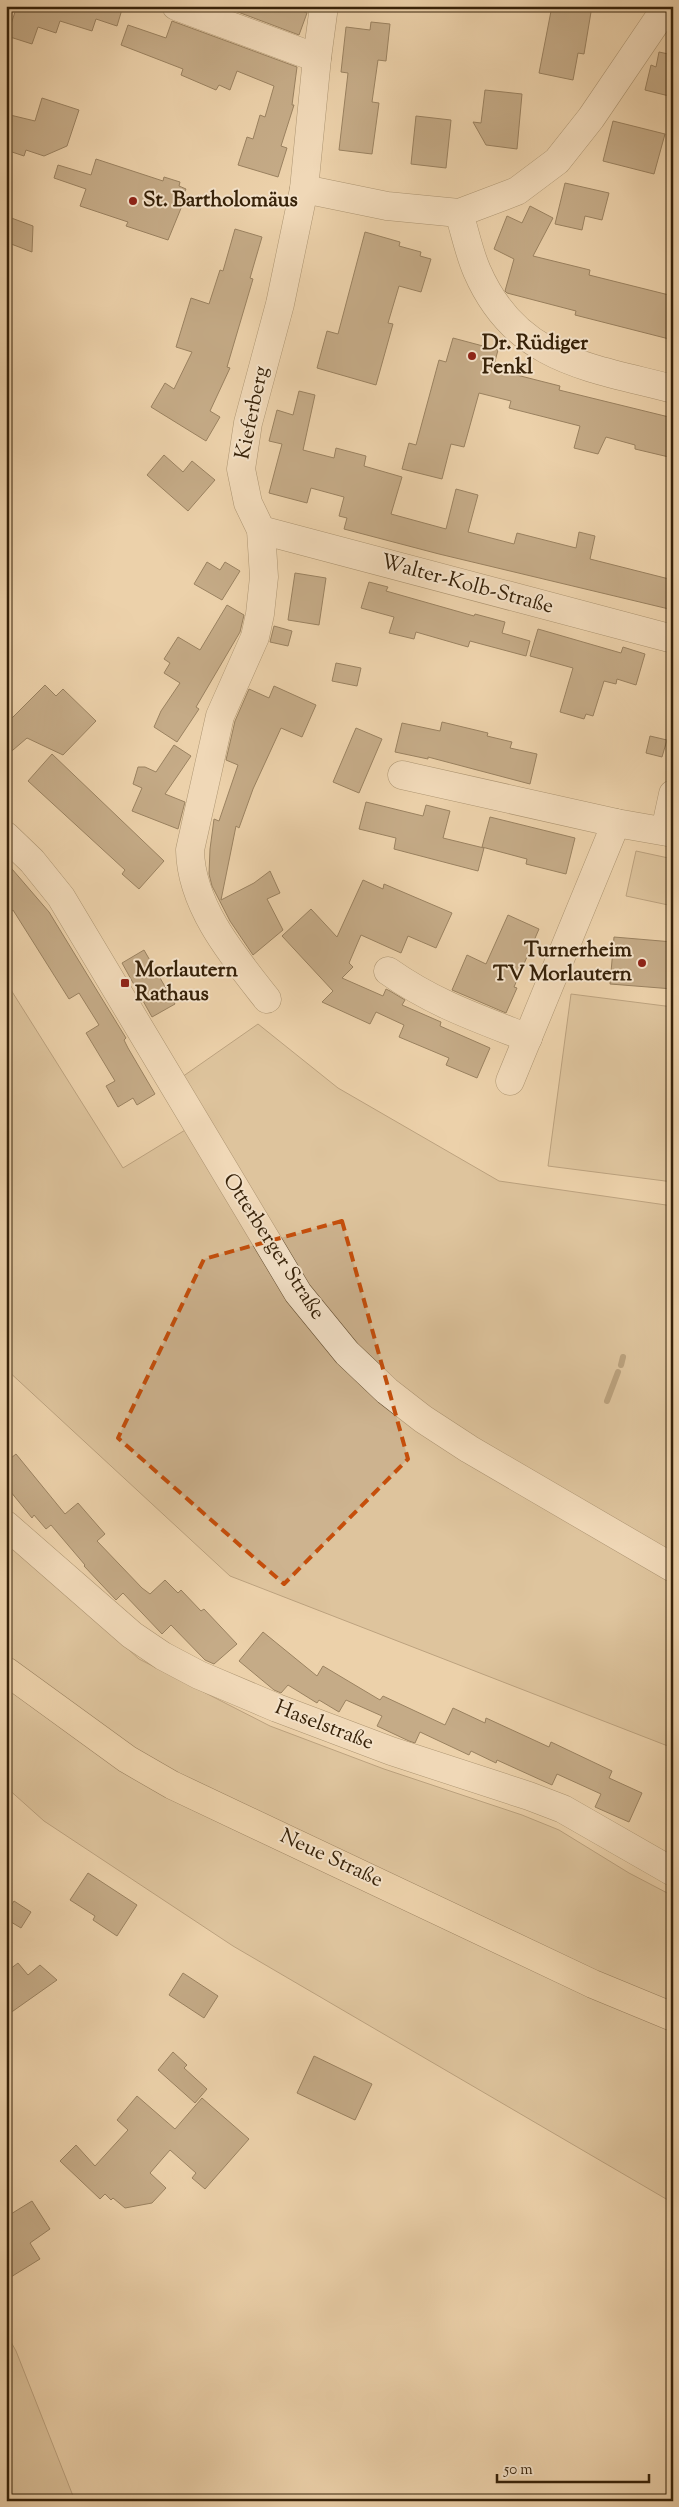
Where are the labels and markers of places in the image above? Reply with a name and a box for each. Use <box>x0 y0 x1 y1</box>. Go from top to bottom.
place label: St. Bartholomäus <box>143 186 298 216</box>
marker: St. Bartholomäus <box>127 195 139 207</box>
place label: Dr. Rüdiger Fenkl <box>482 329 588 383</box>
marker: Dr. Rüdiger Fenkl <box>466 350 478 362</box>
place label: Turnerheim TV Morlautern <box>493 936 633 990</box>
place label: Morlautern Rathaus <box>135 956 238 1010</box>
marker: Turnerheim TV Morlautern <box>636 957 648 969</box>
marker: Morlautern Rathaus <box>119 977 131 989</box>

